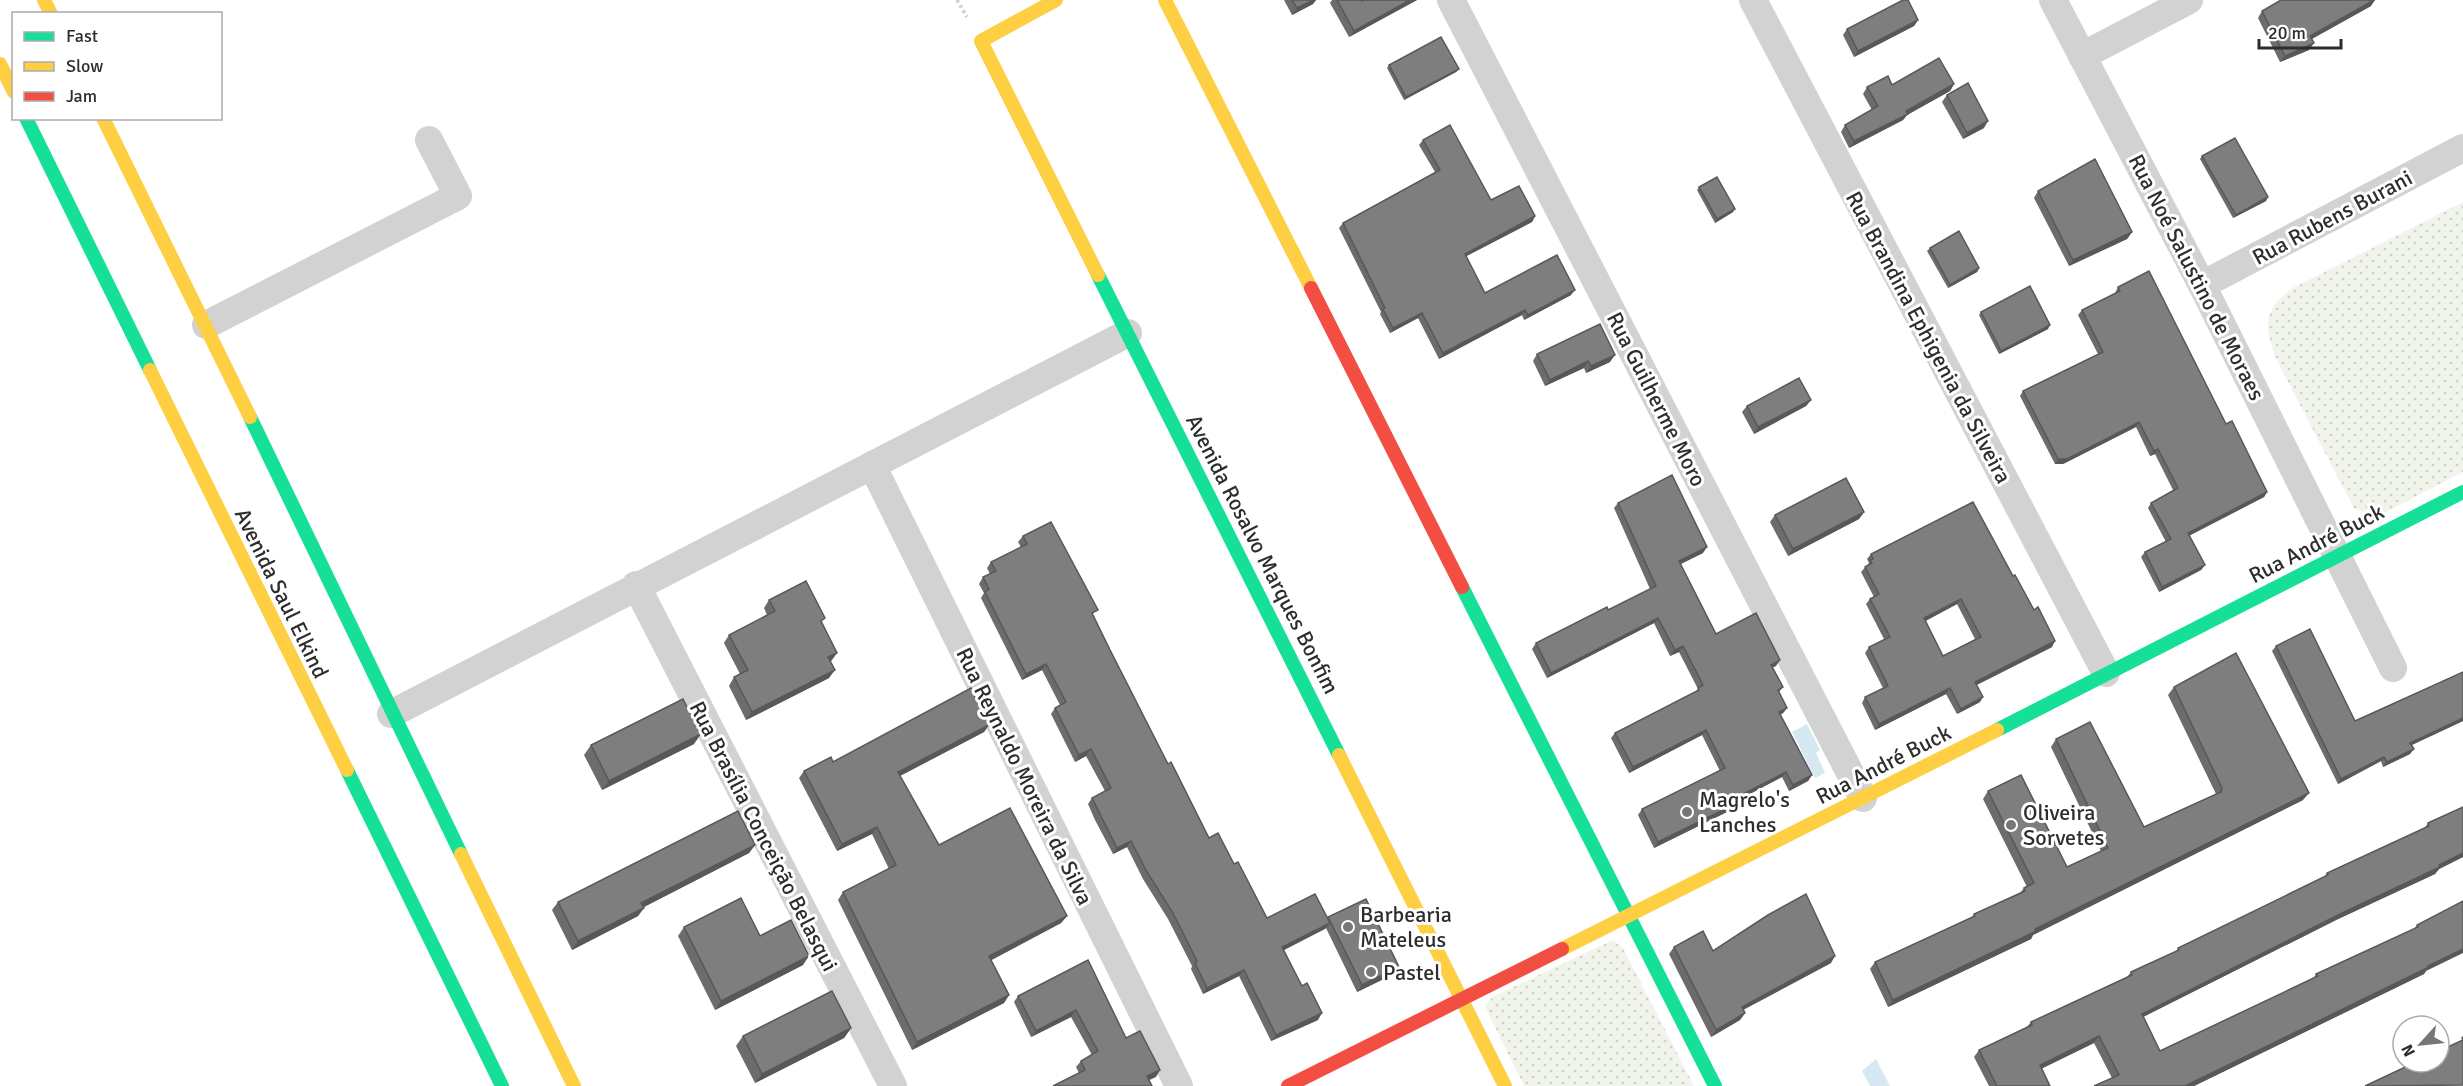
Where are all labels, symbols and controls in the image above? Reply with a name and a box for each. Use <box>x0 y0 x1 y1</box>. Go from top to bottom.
legend <box>12 12 222 120</box>
scale bar <box>2259 12 2342 50</box>
text: 20 m <box>2268 22 2306 44</box>
text: Fast <box>66 25 98 47</box>
text: Slow <box>66 55 103 77</box>
text: Jam <box>66 85 97 107</box>
street label: Rua Noé Salustino de Moraes <box>2123 150 2270 405</box>
street label: Rua Rubens Burani <box>2248 164 2417 271</box>
street label: Rua Brandina Ephigenia da Silveira <box>1840 187 2017 488</box>
street label: Rua Guilherme Moro <box>1601 308 1712 491</box>
street label: Avenida Rosalvo Marques Bonfim <box>1180 410 1345 698</box>
street label: Rua André Buck <box>2244 498 2388 589</box>
street label: Avenida Saul Elkind <box>229 504 334 683</box>
street label: Rua Reynaldo Moreira da Silva <box>950 643 1099 909</box>
street label: Rua Brasília Conceição Belasqui <box>684 697 844 976</box>
street label: Rua André Buck <box>1811 719 1955 810</box>
place label: Magrelo's Lanches <box>1699 786 1790 838</box>
place label: Oliveira Sorvetes <box>2023 799 2104 851</box>
marker: Magrelo's Lanches <box>1680 805 1694 819</box>
marker: Oliveira Sorvetes <box>2004 818 2018 832</box>
place label: Barbearia Mateleus <box>1360 901 1452 953</box>
marker: Barbearia Mateleus <box>1341 920 1355 934</box>
place label: Pastel <box>1383 959 1441 986</box>
marker: Pastel <box>1364 965 1378 979</box>
north arrow <box>2391 1014 2451 1074</box>
text: N <box>2397 1041 2420 1060</box>

